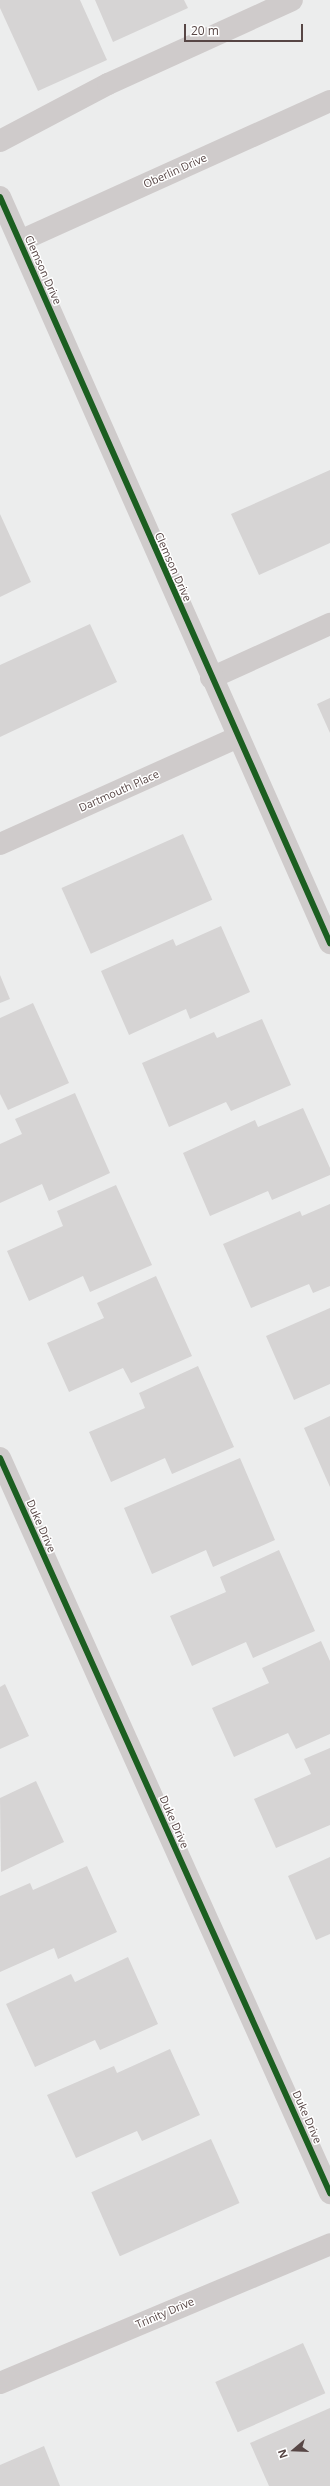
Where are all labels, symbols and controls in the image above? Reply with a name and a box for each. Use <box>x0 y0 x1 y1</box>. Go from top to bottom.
scale bar <box>186 16 305 42</box>
text: 20 m <box>191 22 219 39</box>
street label: Oberlin Drive <box>141 151 209 191</box>
street label: Clemson Drive <box>22 233 64 307</box>
street label: Clemson Drive <box>152 530 194 604</box>
street label: Dartmouth Place <box>77 767 161 815</box>
street label: Duke Drive <box>23 1498 59 1554</box>
street label: Duke Drive <box>156 1794 192 1850</box>
street label: Duke Drive <box>289 2089 325 2145</box>
street label: Trinity Drive <box>134 2295 196 2331</box>
north arrow <box>274 2430 314 2470</box>
text: N <box>274 2447 291 2461</box>

